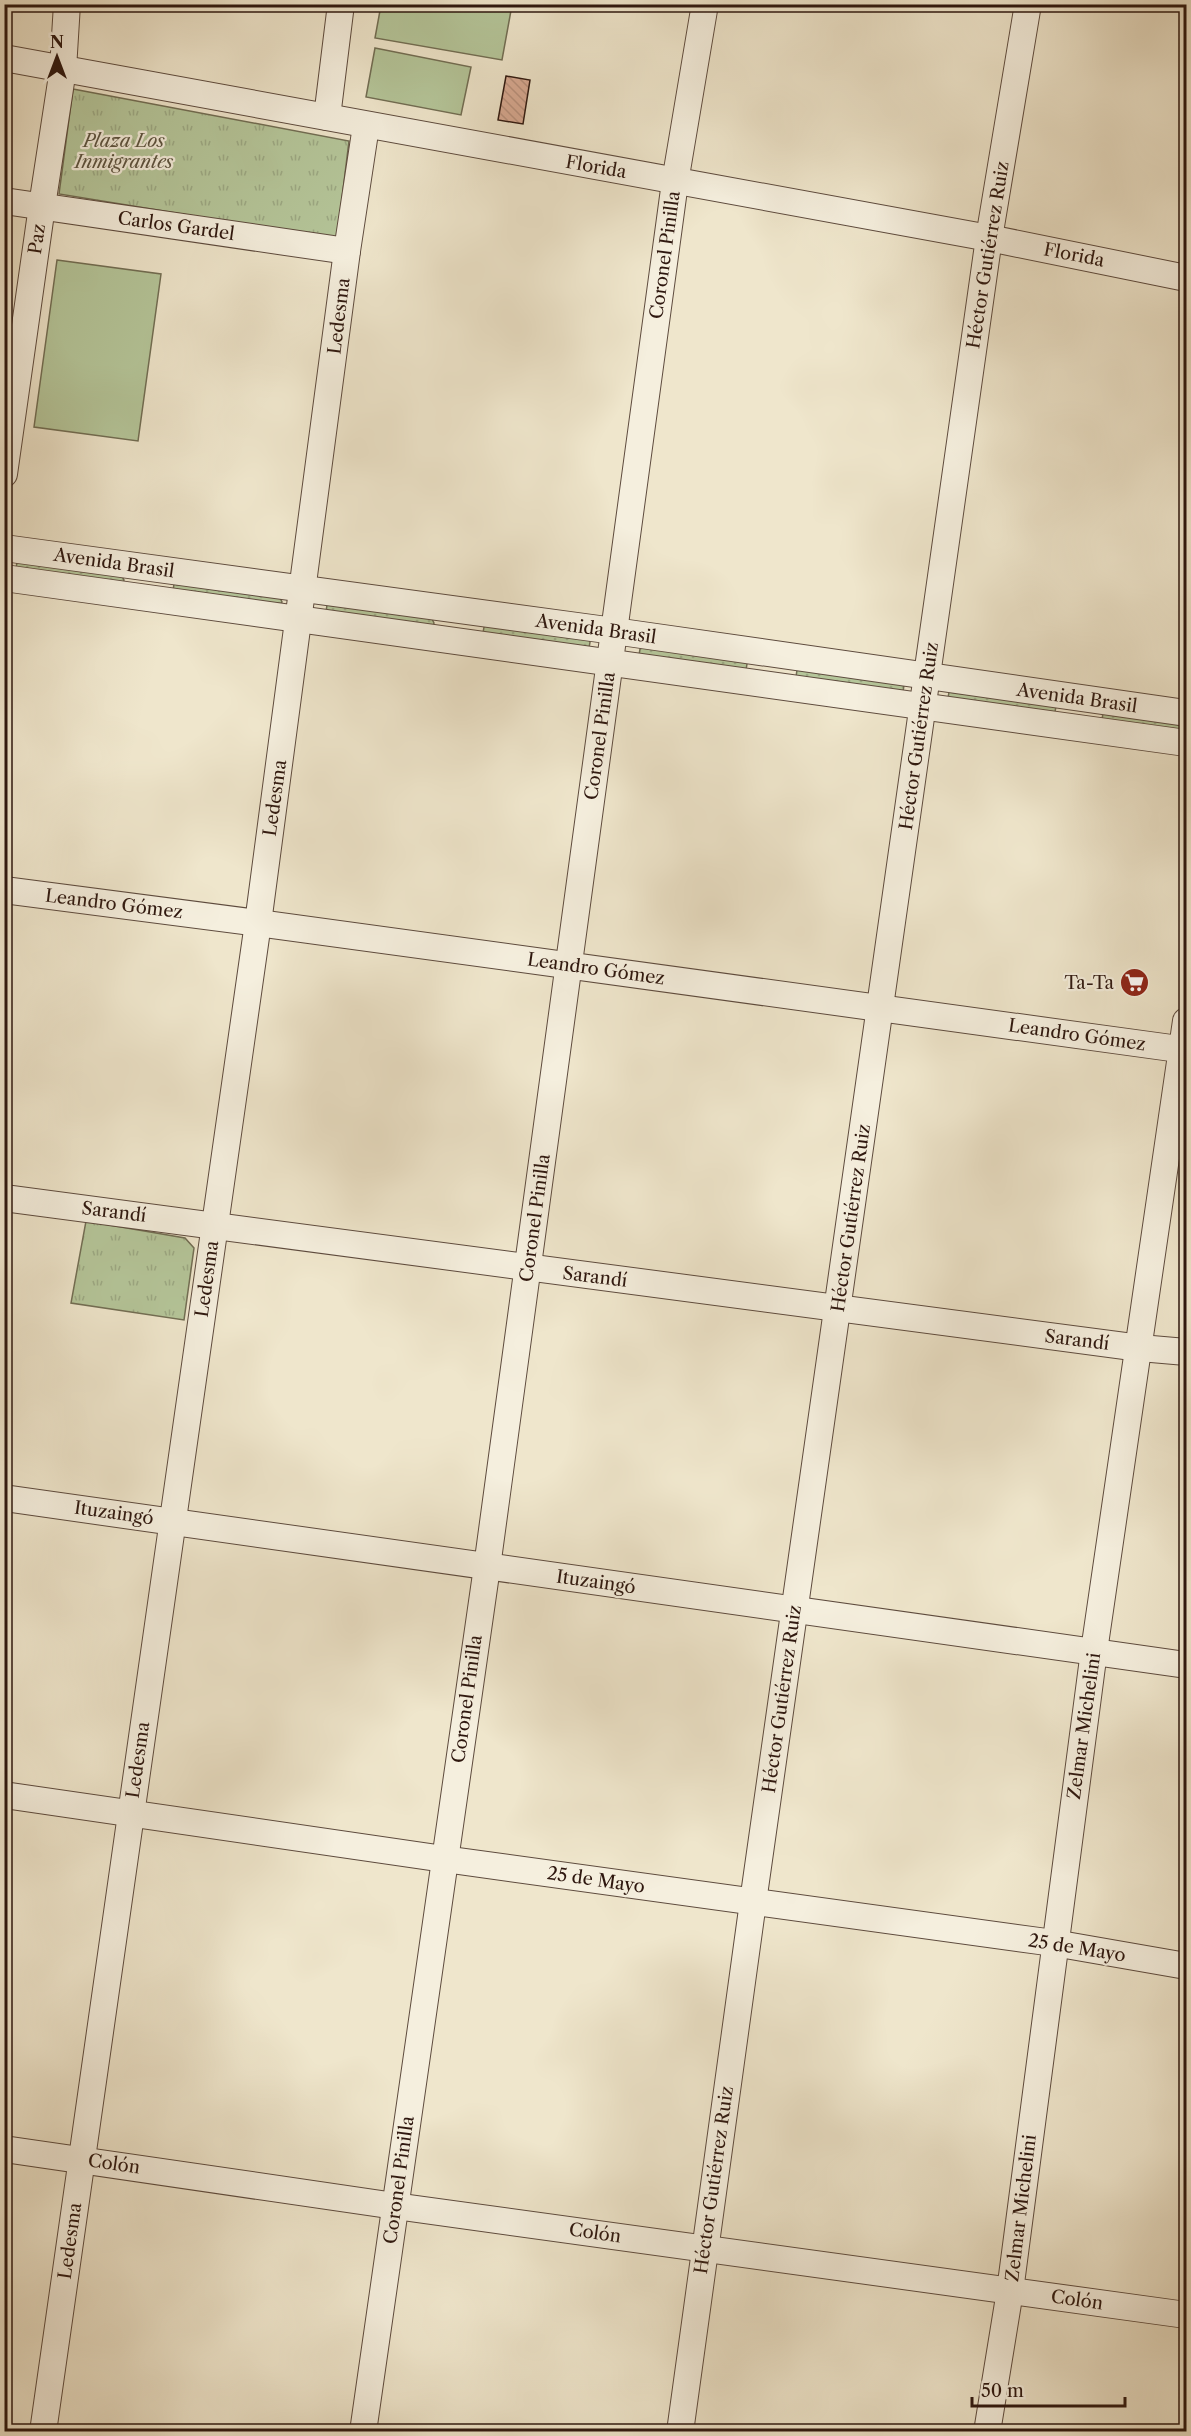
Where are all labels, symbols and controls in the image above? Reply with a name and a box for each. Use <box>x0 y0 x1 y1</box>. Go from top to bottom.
north arrow <box>27 27 87 87</box>
text: N <box>50 32 64 52</box>
park label: Plaza Los Inmigrantes <box>73 130 173 173</box>
street label: Florida <box>564 151 629 183</box>
street label: Héctor Gutiérrez Ruiz <box>962 160 1014 350</box>
street label: Coronel Pinilla <box>645 189 685 320</box>
street label: Carlos Gardel <box>116 207 236 245</box>
street label: Paz <box>24 222 50 256</box>
street label: Florida <box>1042 238 1107 272</box>
street label: Ledesma <box>323 276 355 356</box>
street label: Avenida Brasil <box>51 544 176 582</box>
street label: Avenida Brasil <box>533 610 658 648</box>
street label: Héctor Gutiérrez Ruiz <box>895 641 943 831</box>
street label: Coronel Pinilla <box>580 670 620 801</box>
street label: Avenida Brasil <box>1014 679 1139 717</box>
street label: Ledesma <box>259 758 291 838</box>
street label: Leandro Gómez <box>44 885 184 923</box>
street label: Leandro Gómez <box>526 948 666 990</box>
supermarket icon: Ta-Ta <box>1119 967 1151 999</box>
place label: Ta-Ta <box>1065 972 1114 994</box>
street label: Leandro Gómez <box>1007 1014 1147 1056</box>
street label: Héctor Gutiérrez Ruiz <box>827 1123 875 1313</box>
street label: Coronel Pinilla <box>515 1152 555 1283</box>
street label: Sarandí <box>80 1197 148 1227</box>
street label: Ledesma <box>191 1239 223 1319</box>
street label: Sarandí <box>561 1262 629 1292</box>
street label: Sarandí <box>1043 1325 1111 1355</box>
street label: Ituzaingó <box>73 1497 155 1529</box>
street label: Ituzaingó <box>555 1566 637 1598</box>
street label: Héctor Gutiérrez Ruiz <box>758 1604 806 1794</box>
street label: Coronel Pinilla <box>447 1633 487 1764</box>
street label: Zelmar Michelini <box>1063 1651 1105 1801</box>
street label: Ledesma <box>122 1720 154 1800</box>
street label: 25 de Mayo <box>546 1862 646 1898</box>
street label: 25 de Mayo <box>1027 1929 1127 1967</box>
street label: Héctor Gutiérrez Ruiz <box>690 2085 738 2275</box>
street label: Coronel Pinilla <box>379 2114 419 2245</box>
street label: Zelmar Michelini <box>1001 2133 1041 2283</box>
street label: Colón <box>86 2149 142 2179</box>
street label: Ledesma <box>54 2201 86 2281</box>
street label: Colón <box>567 2218 623 2248</box>
street label: Colón <box>1049 2285 1105 2315</box>
scale bar <box>972 2370 1125 2408</box>
text: 50 m <box>981 2380 1024 2402</box>

